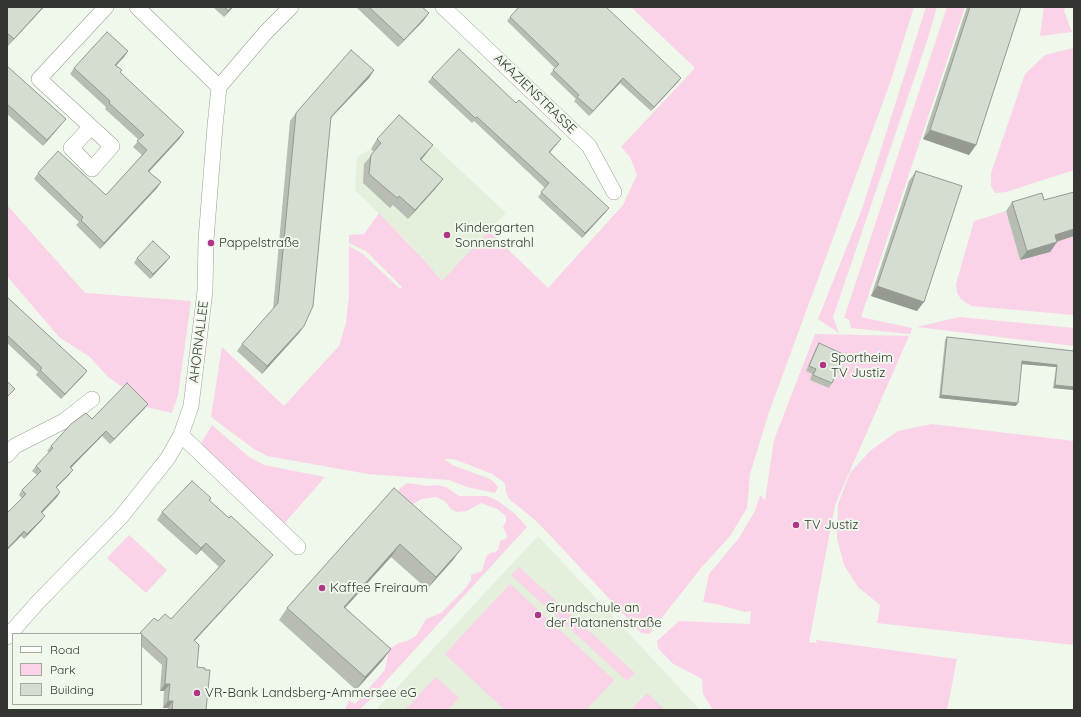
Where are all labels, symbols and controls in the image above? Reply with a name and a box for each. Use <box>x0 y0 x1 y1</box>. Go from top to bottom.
street label: AKAZIENSTRASSE <box>491 51 579 137</box>
place label: Kindergarten Sonnenstrahl <box>455 220 534 251</box>
marker: Kindergarten Sonnenstrahl <box>442 230 452 240</box>
place label: Pappelstraße <box>219 235 299 251</box>
marker: Pappelstraße <box>206 238 216 248</box>
street label: AHORNALLEE <box>186 300 212 384</box>
place label: Sportheim TV Justiz <box>831 350 893 381</box>
marker: Sportheim TV Justiz <box>818 360 828 370</box>
place label: TV Justiz <box>804 517 859 533</box>
marker: TV Justiz <box>791 520 801 530</box>
place label: Kaffee Freiraum <box>330 580 428 596</box>
marker: Kaffee Freiraum <box>317 583 327 593</box>
place label: Grundschule an der Platanenstraße <box>546 600 662 631</box>
marker: Grundschule an der Platanenstraße <box>533 610 543 620</box>
legend <box>12 633 142 705</box>
text: Road <box>50 642 80 657</box>
text: Park <box>50 662 75 677</box>
text: Building <box>50 682 94 697</box>
place label: VR-Bank Landsberg-Ammersee eG <box>205 685 416 701</box>
marker: VR-Bank Landsberg-Ammersee eG <box>192 688 202 698</box>

